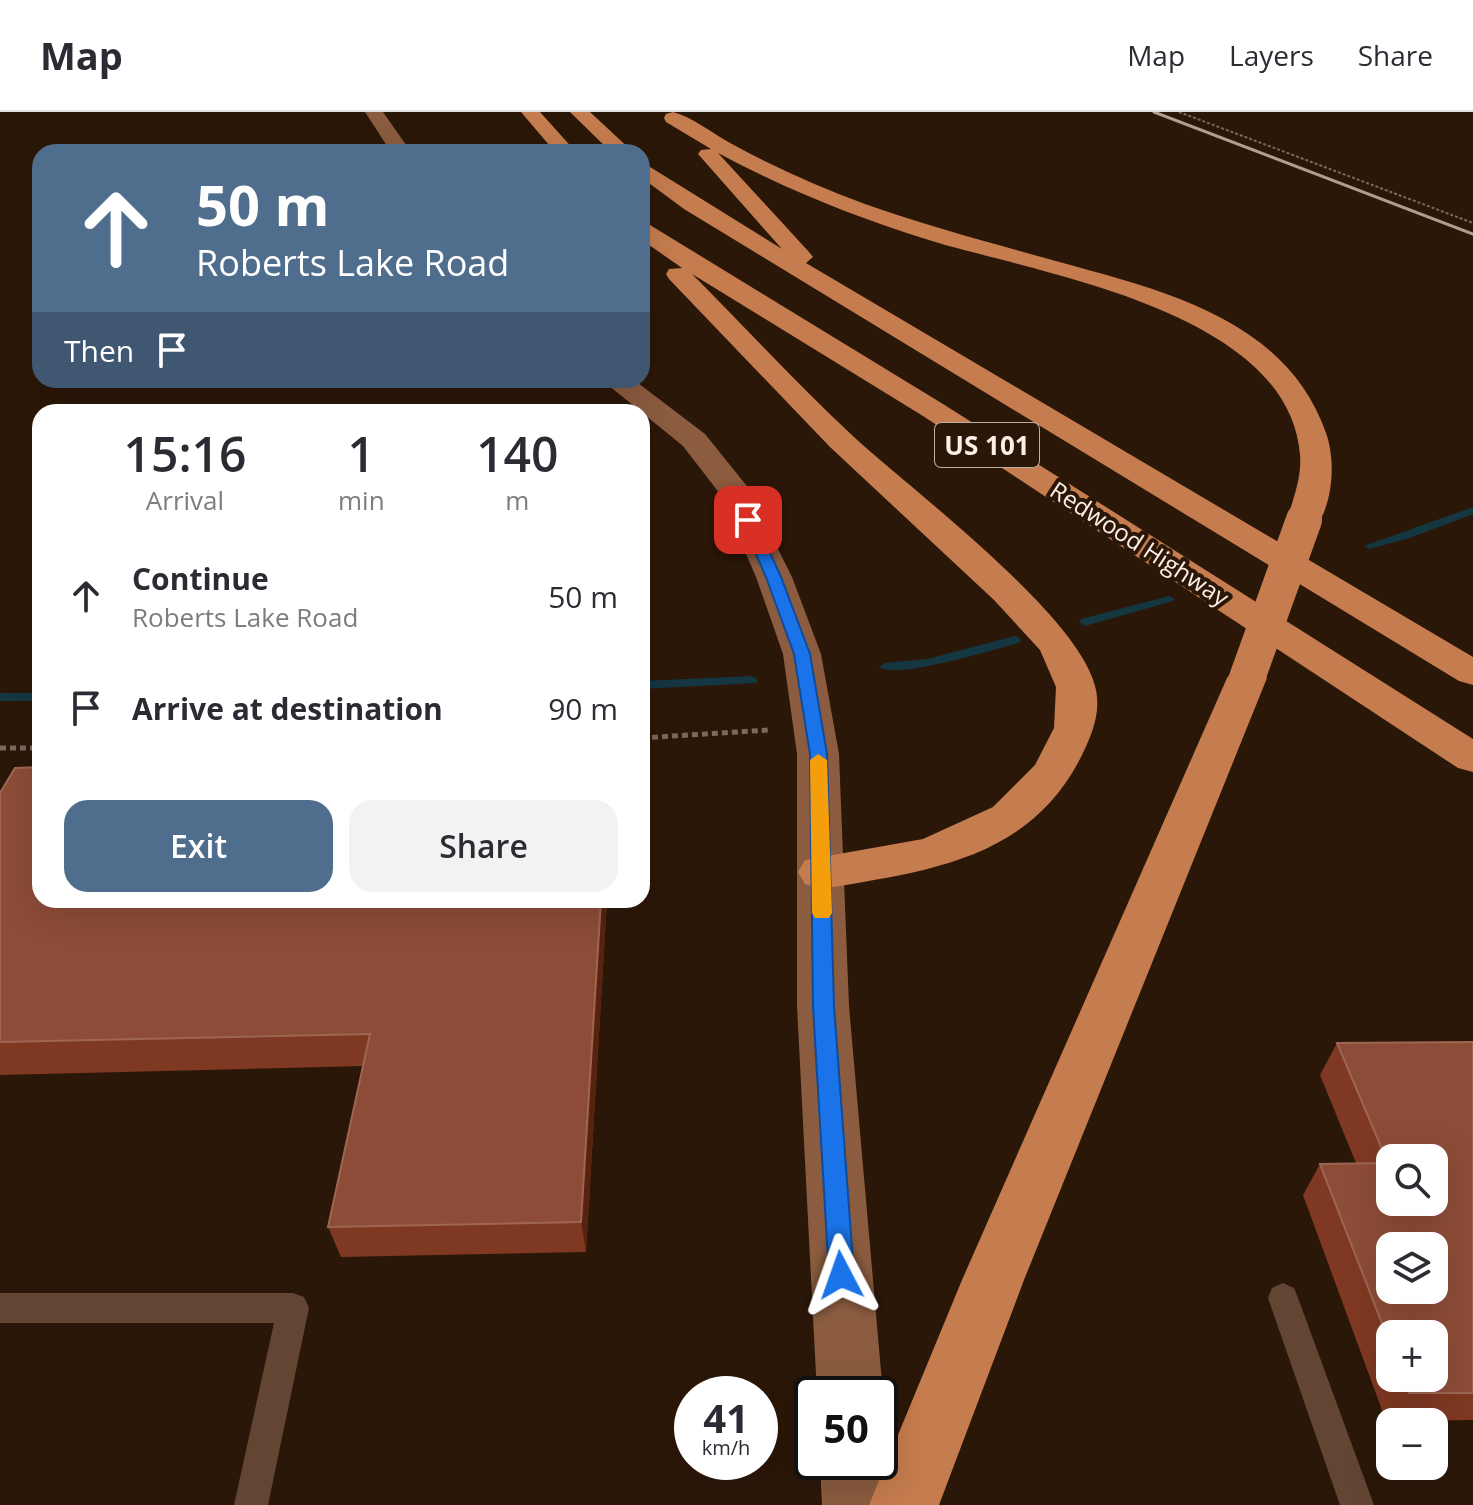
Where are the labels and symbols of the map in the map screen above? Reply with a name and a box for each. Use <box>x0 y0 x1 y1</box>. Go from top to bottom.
road number: US 101 <box>935 423 1039 467</box>
street label: Redwood Highway <box>1044 473 1237 614</box>
pin <box>714 486 782 554</box>
position arrow <box>799 1233 883 1317</box>
speed limit sign: 50 <box>794 1376 898 1480</box>

